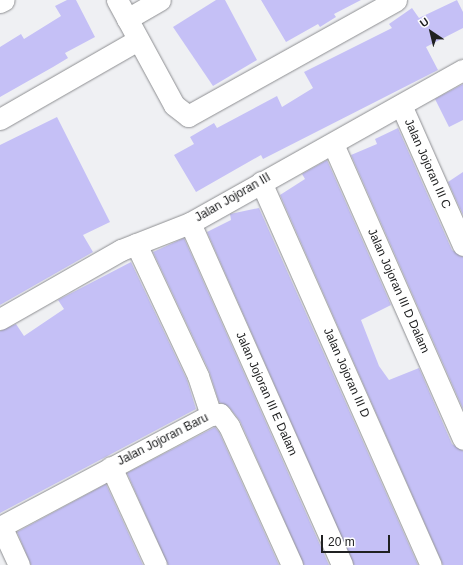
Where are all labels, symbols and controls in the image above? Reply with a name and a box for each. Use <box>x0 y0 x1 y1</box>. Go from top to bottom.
north arrow <box>411 12 451 52</box>
text: U <box>417 15 431 29</box>
street label: Jalan Jojoran III C <box>401 117 453 211</box>
street label: Jalan Jojoran III <box>193 171 273 225</box>
street label: Jalan Jojoran III D Dalam <box>364 227 432 355</box>
street label: Jalan Jojoran III D <box>320 326 372 420</box>
street label: Jalan Jojoran III E Dalam <box>232 330 300 458</box>
street label: Jalan Jojoran Baru <box>115 411 211 469</box>
scale bar <box>323 527 392 553</box>
text: 20 m <box>328 535 355 549</box>

